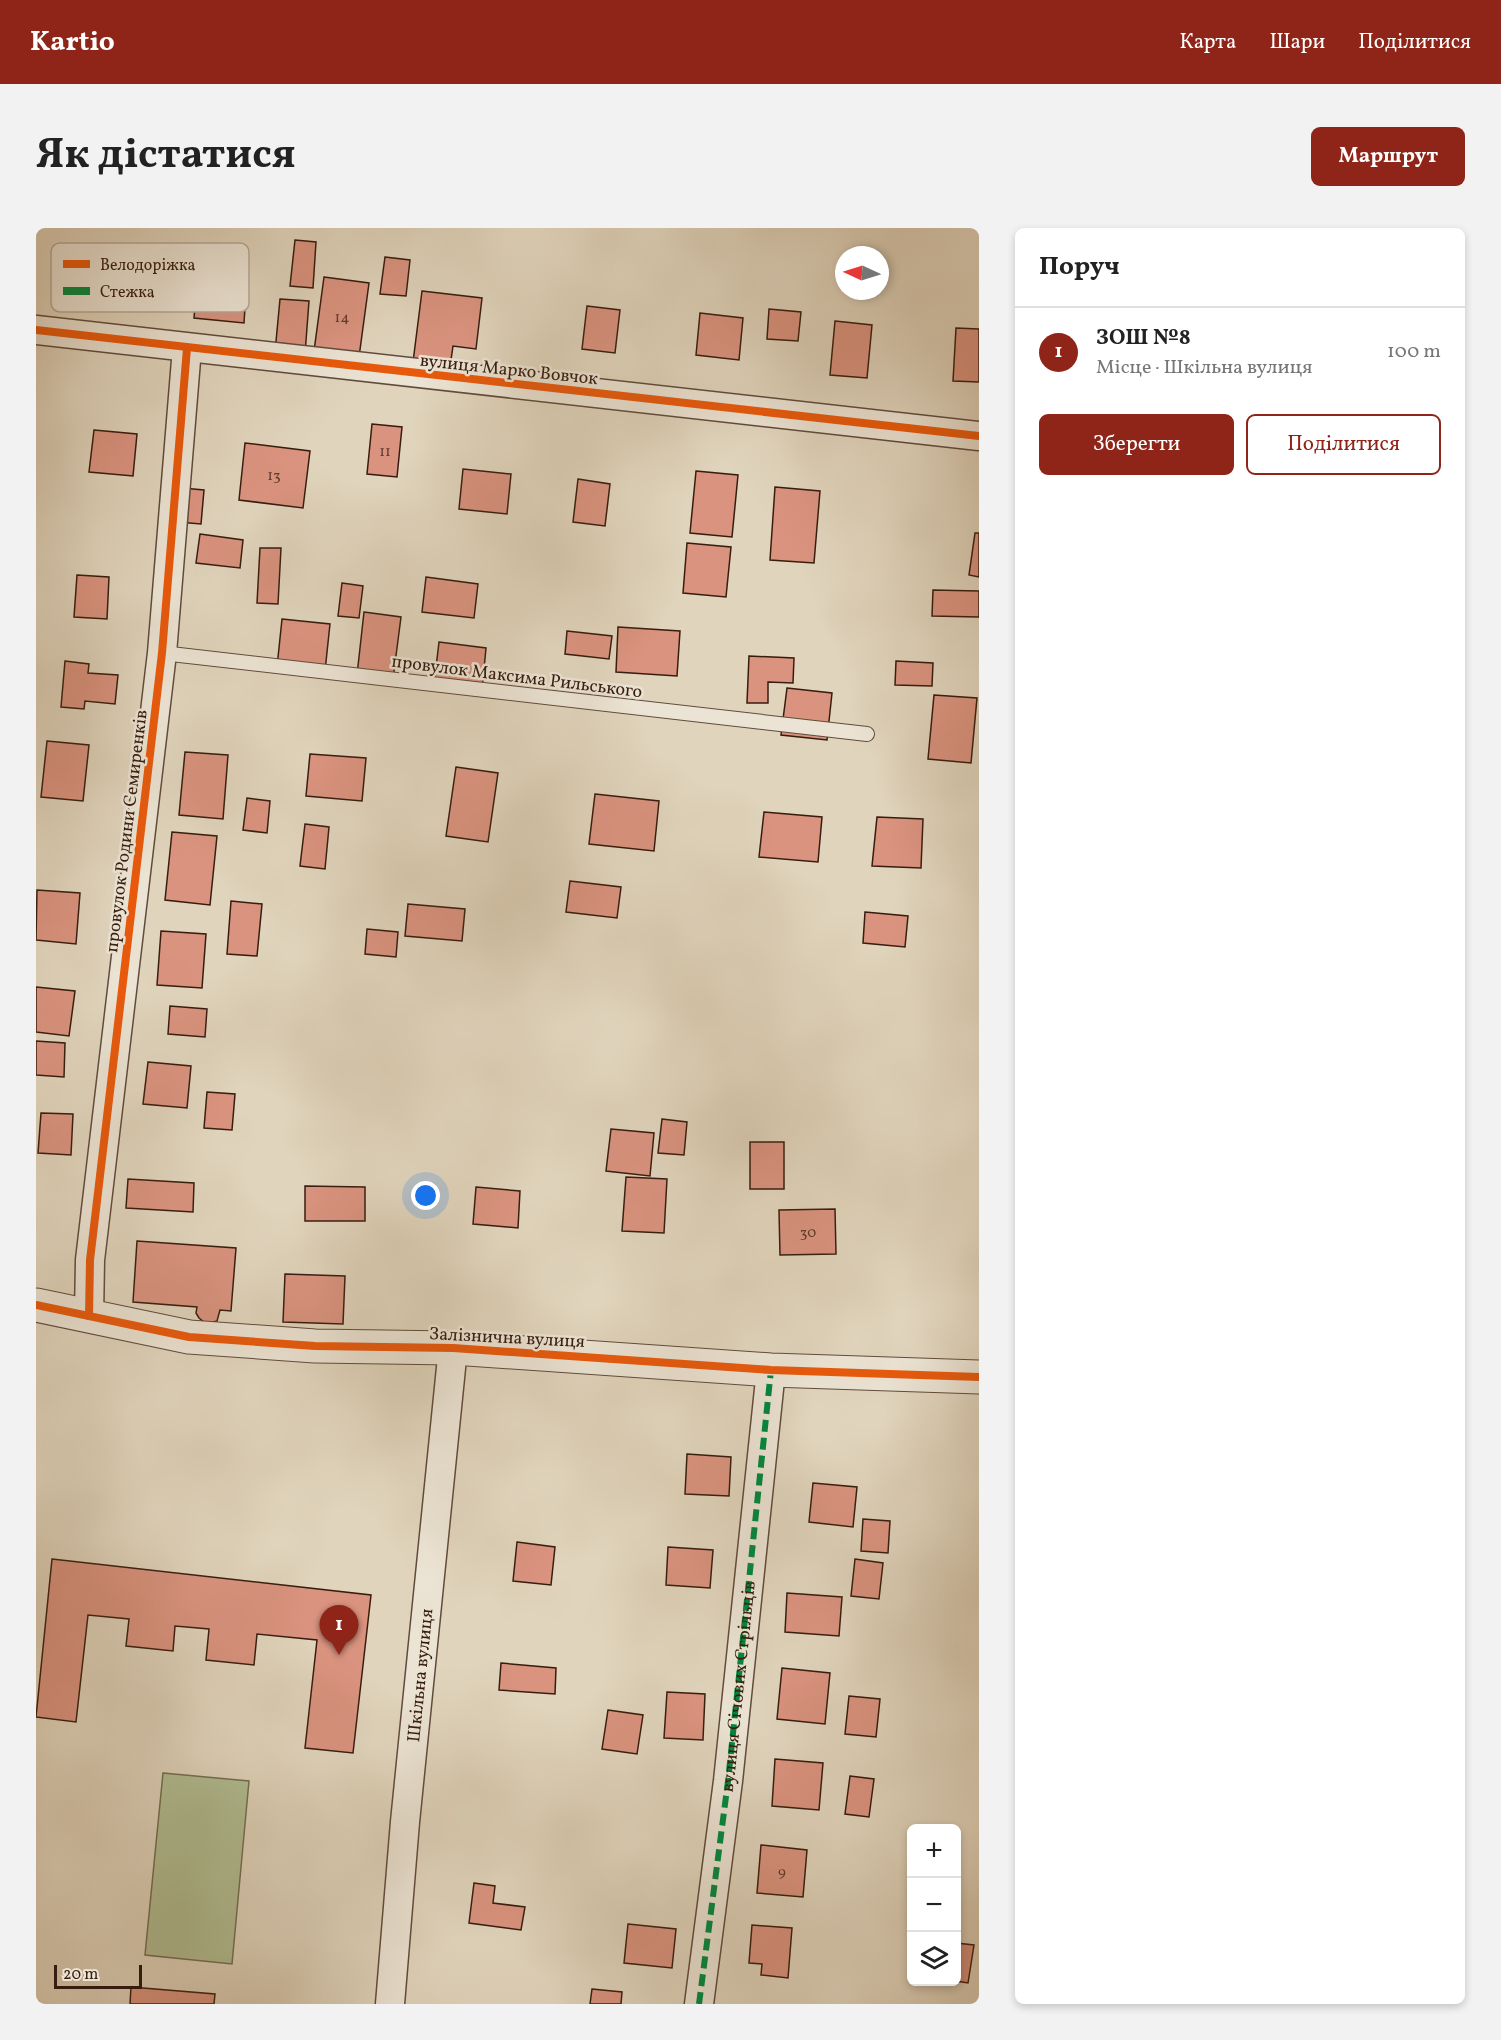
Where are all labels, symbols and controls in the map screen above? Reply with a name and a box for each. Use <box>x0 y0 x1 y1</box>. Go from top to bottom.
text: Kartio <box>30 23 115 62</box>
text: Карта <box>1179 28 1236 57</box>
text: Шари <box>1269 28 1325 57</box>
text: Поділитися <box>1358 28 1471 57</box>
text: Як дістатися <box>36 127 296 186</box>
button: Маршрут <box>1311 127 1465 186</box>
legend <box>51 243 249 312</box>
north arrow <box>835 246 889 300</box>
text: Поруч <box>1039 249 1120 285</box>
text: Велодоріжка <box>100 255 196 277</box>
text: Стежка <box>100 282 155 304</box>
house number: 14 <box>335 308 349 329</box>
text: ЗОШ №8 <box>1096 323 1191 354</box>
text: 1 <box>1054 338 1063 366</box>
text: 100 m <box>1387 338 1441 366</box>
street label: вулиця Марко Вовчок <box>419 349 599 392</box>
text: Місце · Шкільна вулиця <box>1096 354 1313 382</box>
button: Зберегти <box>1039 414 1234 475</box>
button: Поділитися <box>1246 414 1441 475</box>
house number: 11 <box>379 442 391 463</box>
house number: 13 <box>267 466 281 487</box>
street label: провулок Максима Рильського <box>390 650 644 705</box>
street label: провулок Родини Семиренків <box>100 708 155 954</box>
your location <box>411 1181 440 1210</box>
house number: 30 <box>800 1223 816 1244</box>
street label: Залізнична вулиця <box>428 1322 586 1355</box>
street label: вулиця Січових Стрільців <box>716 1580 763 1794</box>
pin: 1 <box>320 1606 358 1655</box>
street label: Шкільна вулиця <box>402 1607 441 1744</box>
map controls <box>907 1824 961 1986</box>
button: + <box>907 1824 961 1878</box>
house number: 9 <box>778 1862 786 1883</box>
button: − <box>907 1878 961 1932</box>
button: layers <box>907 1932 961 1986</box>
scale bar <box>54 1962 142 1990</box>
text: 20 m <box>63 1964 98 1986</box>

